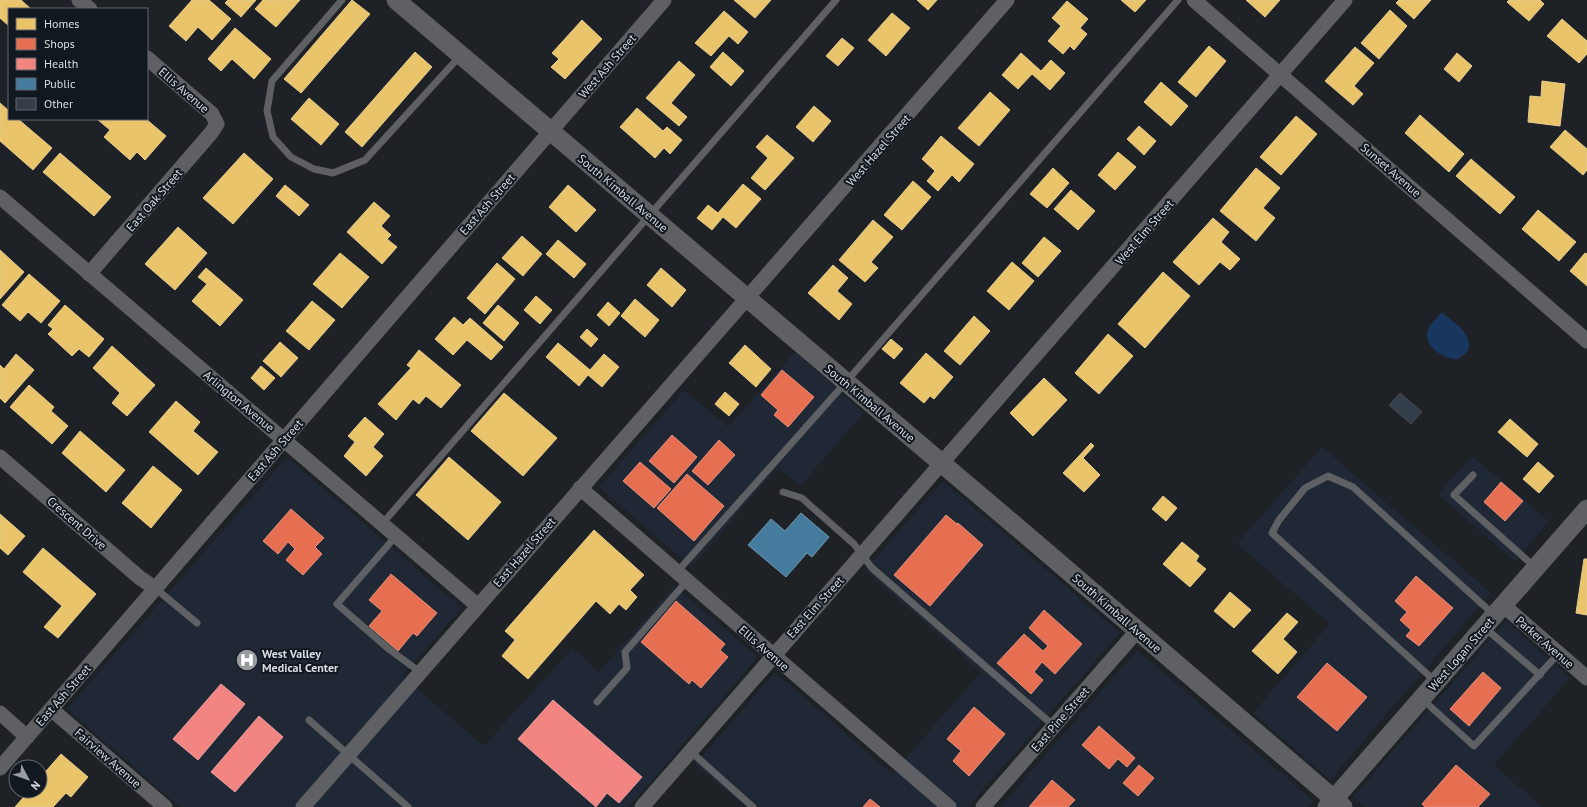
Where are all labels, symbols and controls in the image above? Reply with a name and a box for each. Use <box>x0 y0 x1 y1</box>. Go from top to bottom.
legend <box>8 8 148 120</box>
text: Homes <box>44 16 79 31</box>
street label: West Ash Street <box>575 31 639 101</box>
text: Shops <box>44 36 75 51</box>
text: Health <box>44 56 78 71</box>
street label: Ellis Avenue <box>156 64 212 116</box>
text: Public <box>44 76 76 91</box>
text: Other <box>44 96 73 111</box>
street label: West Hazel Street <box>843 111 913 189</box>
street label: Sunset Avenue <box>1358 140 1424 200</box>
street label: South Kimball Avenue <box>575 151 671 235</box>
street label: East Oak Street <box>123 166 185 234</box>
street label: East Ash Street <box>456 170 518 238</box>
street label: West Elm Street <box>1112 196 1176 268</box>
street label: South Kimball Avenue <box>822 361 918 445</box>
street label: Arlington Avenue <box>200 367 278 435</box>
street label: East Ash Street <box>244 416 306 484</box>
street label: Crescent Drive <box>44 493 110 553</box>
street label: East Hazel Street <box>490 514 558 590</box>
street label: South Kimball Avenue <box>1069 570 1165 656</box>
street label: East Elm Street <box>783 573 847 641</box>
street label: Parker Avenue <box>1513 613 1577 671</box>
street label: West Logan Street <box>1425 614 1497 694</box>
street label: Ellis Avenue <box>736 622 792 674</box>
place label: West Valley Medical Center <box>262 646 339 675</box>
hospital icon: West Valley Medical Center <box>234 647 260 673</box>
street label: East Ash Street <box>32 661 94 729</box>
street label: East Pine Street <box>1028 683 1092 755</box>
street label: Fairview Avenue <box>72 725 144 791</box>
north arrow <box>8 759 48 799</box>
text: N <box>28 778 43 793</box>

